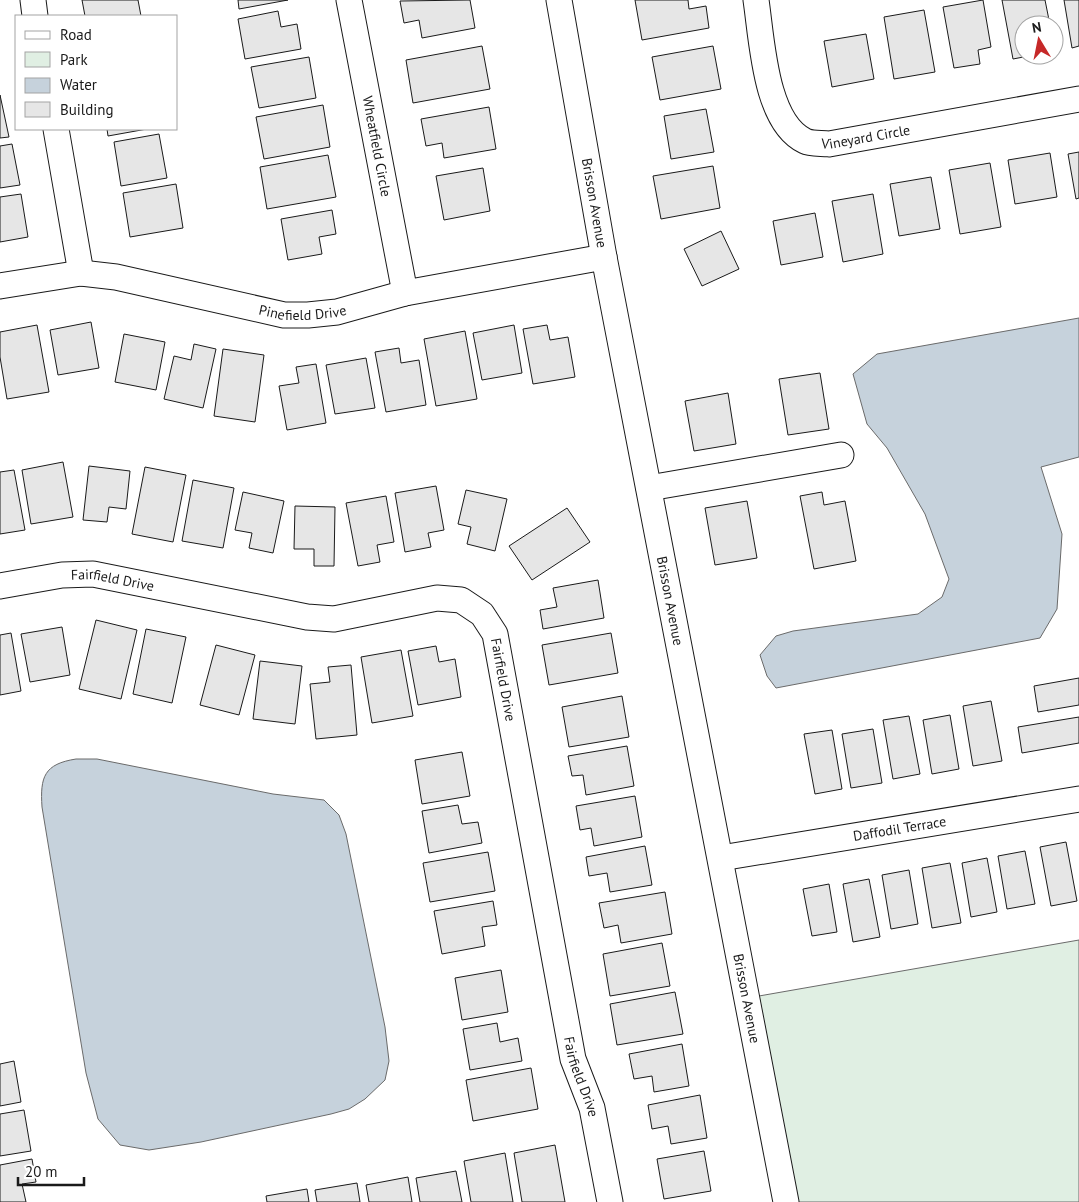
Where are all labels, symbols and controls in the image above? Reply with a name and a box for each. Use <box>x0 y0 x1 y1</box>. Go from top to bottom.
legend <box>15 15 178 130</box>
north arrow <box>1014 15 1064 65</box>
text: N <box>1031 18 1043 37</box>
text: Road <box>60 25 92 44</box>
text: Park <box>60 50 88 69</box>
text: Water <box>60 75 97 94</box>
street label: Wheatfield Circle <box>359 94 395 198</box>
text: Building <box>60 100 114 119</box>
street label: Vineyard Circle <box>820 121 911 153</box>
street label: Brisson Avenue <box>578 157 611 249</box>
street label: Pinefield Drive <box>257 301 348 324</box>
street label: Brisson Avenue <box>653 554 688 647</box>
street label: Fairfield Drive <box>71 565 156 595</box>
street label: Fairfield Drive <box>487 637 520 723</box>
street label: Daffodil Terrace <box>852 812 947 845</box>
street label: Brisson Avenue <box>729 952 764 1045</box>
street label: Fairfield Drive <box>560 1035 603 1118</box>
scale bar <box>18 1154 84 1186</box>
text: 20 m <box>25 1162 58 1181</box>

